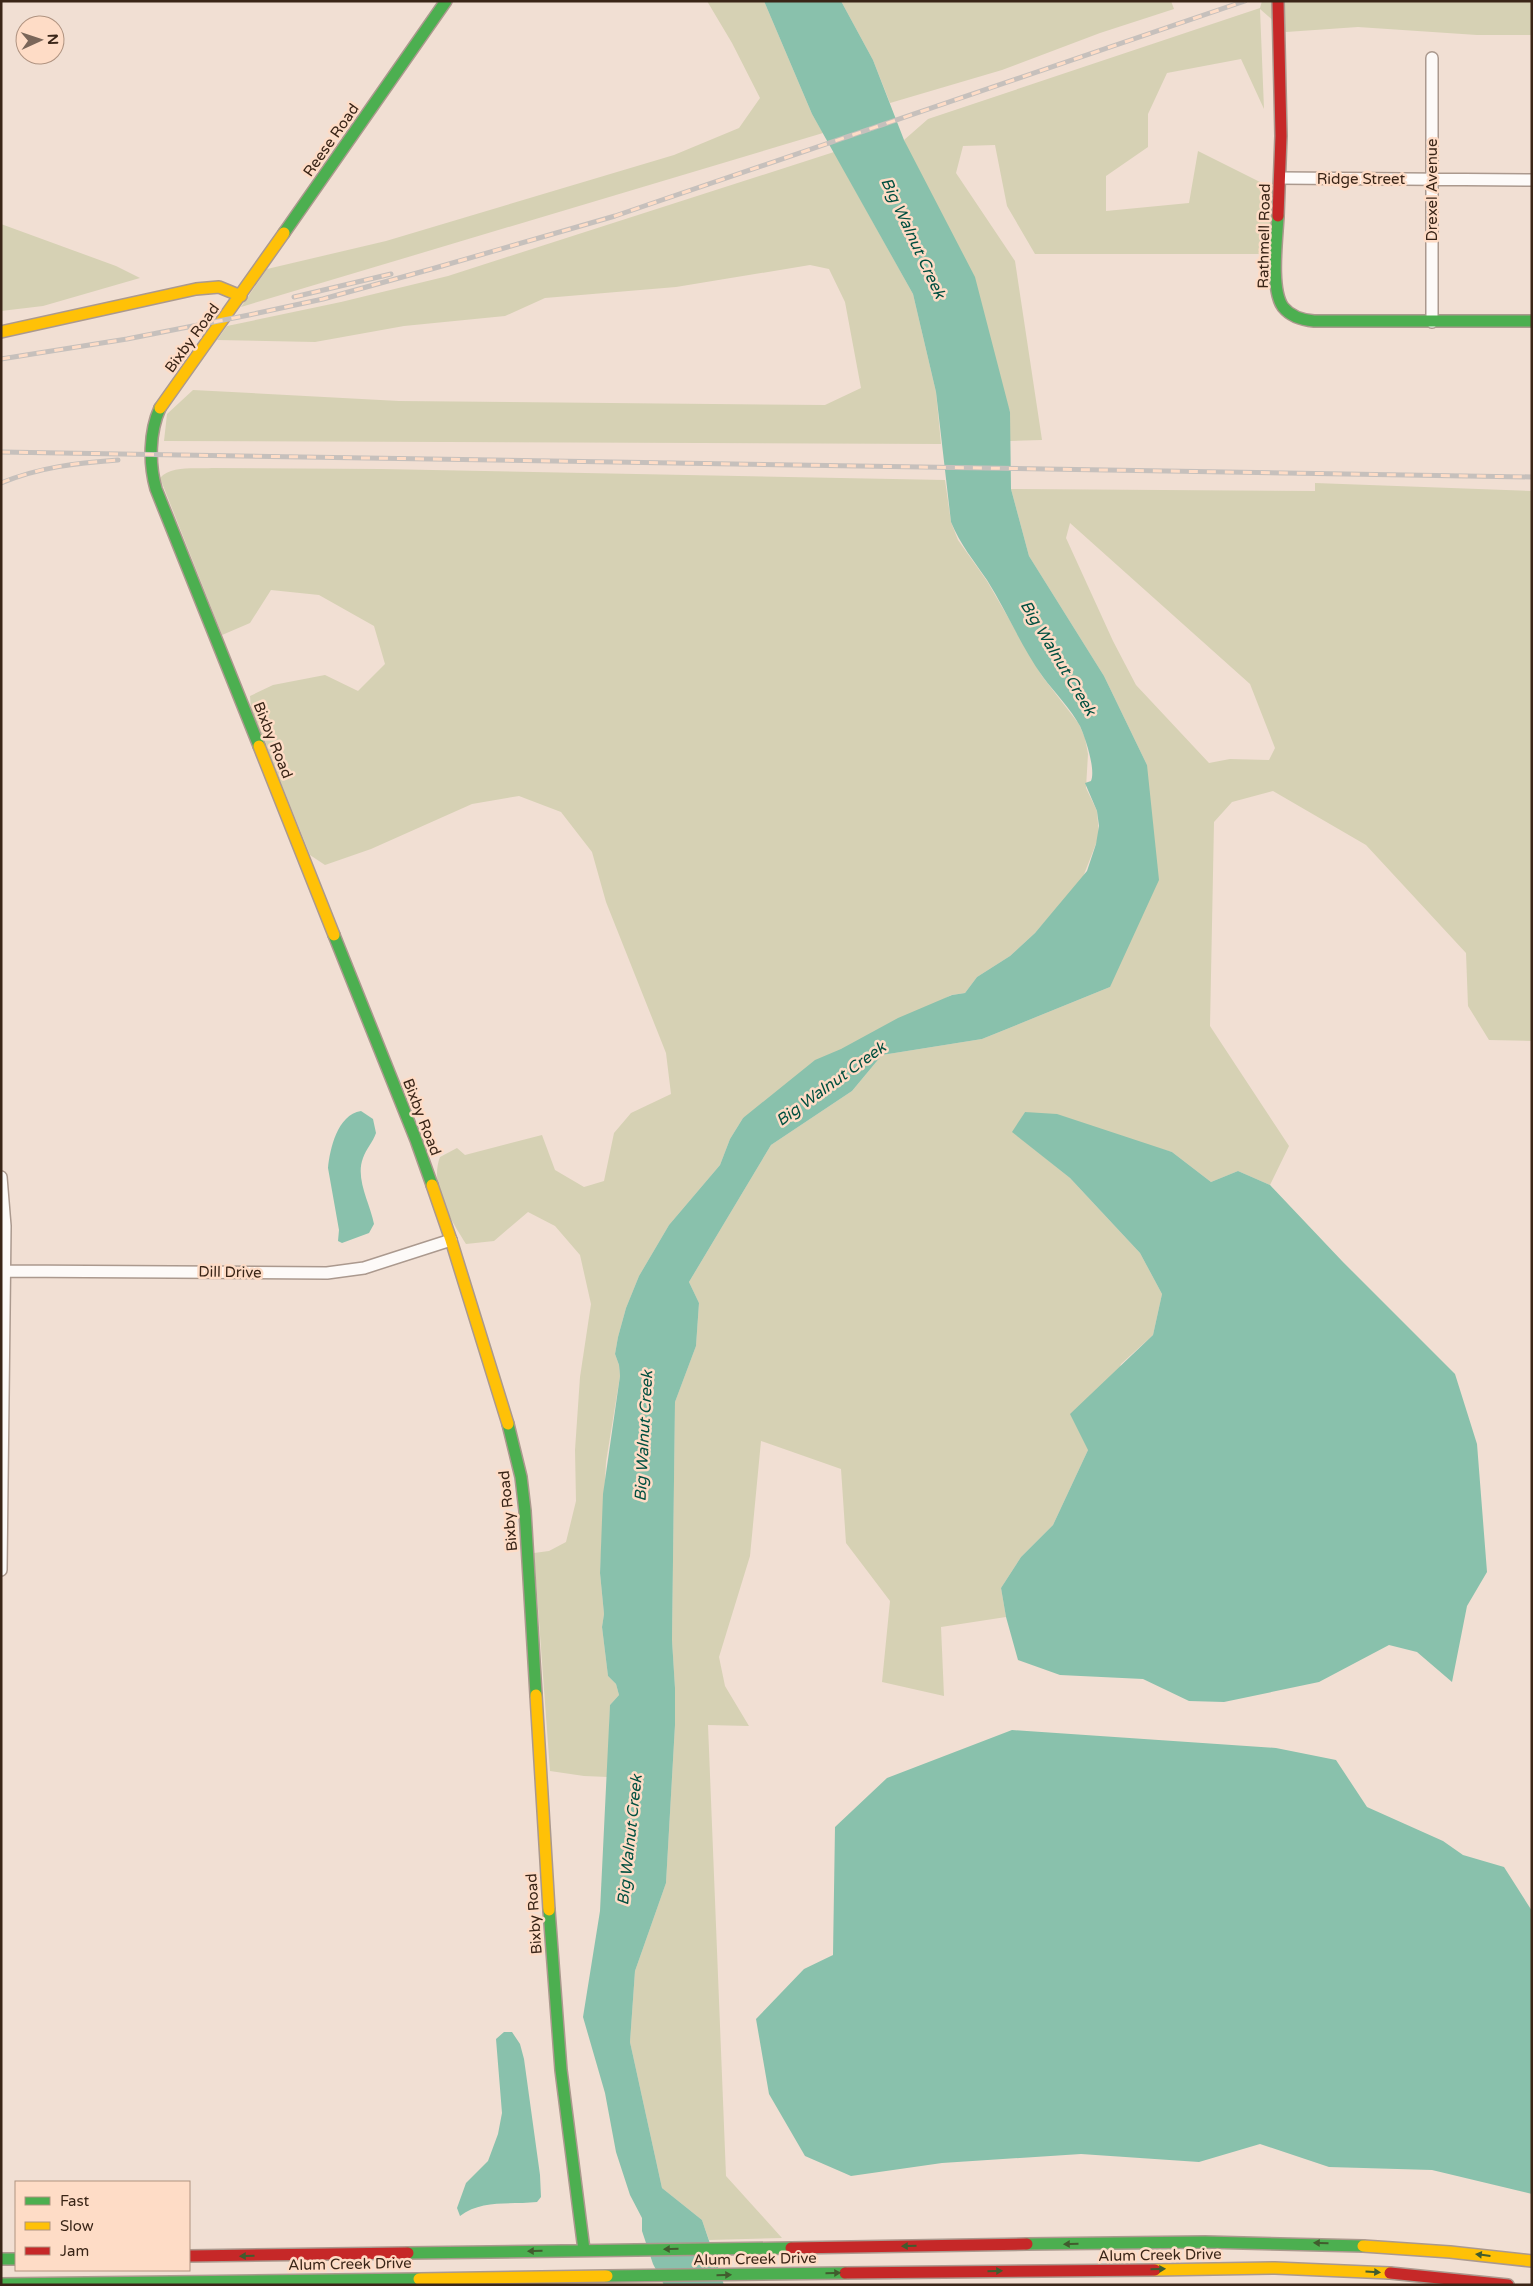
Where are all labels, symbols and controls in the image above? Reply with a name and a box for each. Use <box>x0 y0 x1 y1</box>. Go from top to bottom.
north arrow <box>15 15 65 65</box>
text: N <box>44 33 61 45</box>
street label: Reese Road <box>299 100 363 180</box>
street label: Drexel Avenue <box>1423 139 1441 241</box>
street label: Ridge Street <box>1317 170 1406 188</box>
water label: Big Walnut Creek <box>876 174 950 303</box>
street label: Rathmell Road <box>1254 183 1274 289</box>
street label: Bixby Road <box>161 300 223 376</box>
water label: Big Walnut Creek <box>1016 597 1101 720</box>
street label: Bixby Road <box>249 699 297 781</box>
water label: Big Walnut Creek <box>772 1037 891 1131</box>
street label: Bixby Road <box>399 1076 445 1158</box>
street label: Dill Drive <box>198 1262 262 1282</box>
water label: Big Walnut Creek <box>631 1369 657 1502</box>
street label: Bixby Road <box>495 1470 521 1552</box>
water label: Big Walnut Creek <box>613 1772 647 1906</box>
street label: Bixby Road <box>522 1873 546 1955</box>
legend <box>15 2181 190 2271</box>
text: Fast <box>60 2192 90 2210</box>
text: Slow <box>60 2217 94 2235</box>
one-way arrow <box>1313 2239 1329 2247</box>
one-way arrow <box>1063 2240 1079 2248</box>
text: Jam <box>60 2242 89 2260</box>
one-way arrow <box>901 2242 917 2250</box>
one-way arrow <box>663 2245 679 2253</box>
street label: Alum Creek Drive <box>1098 2245 1222 2265</box>
one-way arrow <box>527 2247 543 2255</box>
street label: Alum Creek Drive <box>693 2249 817 2269</box>
one-way arrow <box>1475 2251 1491 2259</box>
one-way arrow <box>238 2252 254 2260</box>
street label: Alum Creek Drive <box>288 2254 412 2274</box>
one-way arrow <box>1150 2265 1166 2273</box>
one-way arrow <box>987 2267 1003 2275</box>
one-way arrow <box>1365 2268 1381 2276</box>
one-way arrow <box>825 2269 841 2277</box>
one-way arrow <box>716 2271 732 2279</box>

